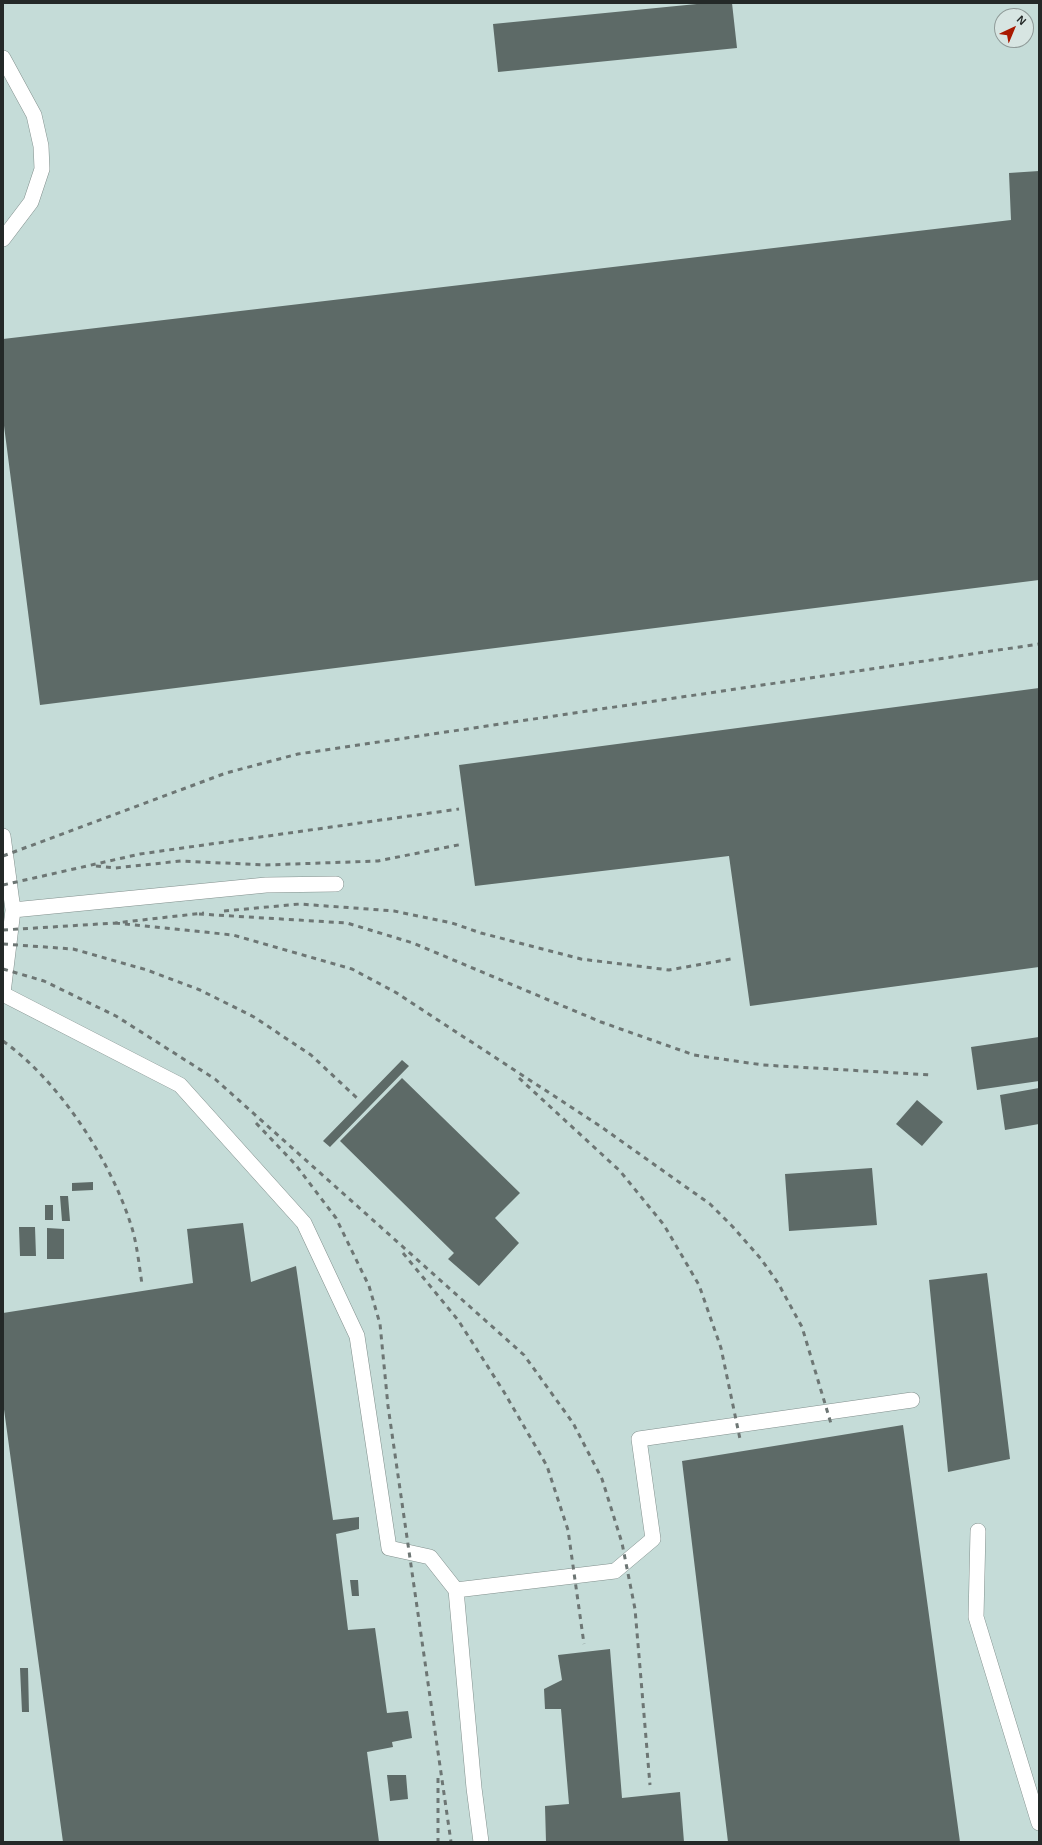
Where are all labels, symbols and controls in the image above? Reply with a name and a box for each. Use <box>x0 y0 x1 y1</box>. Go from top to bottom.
north arrow <box>994 8 1034 48</box>
text: N <box>1015 13 1029 27</box>

